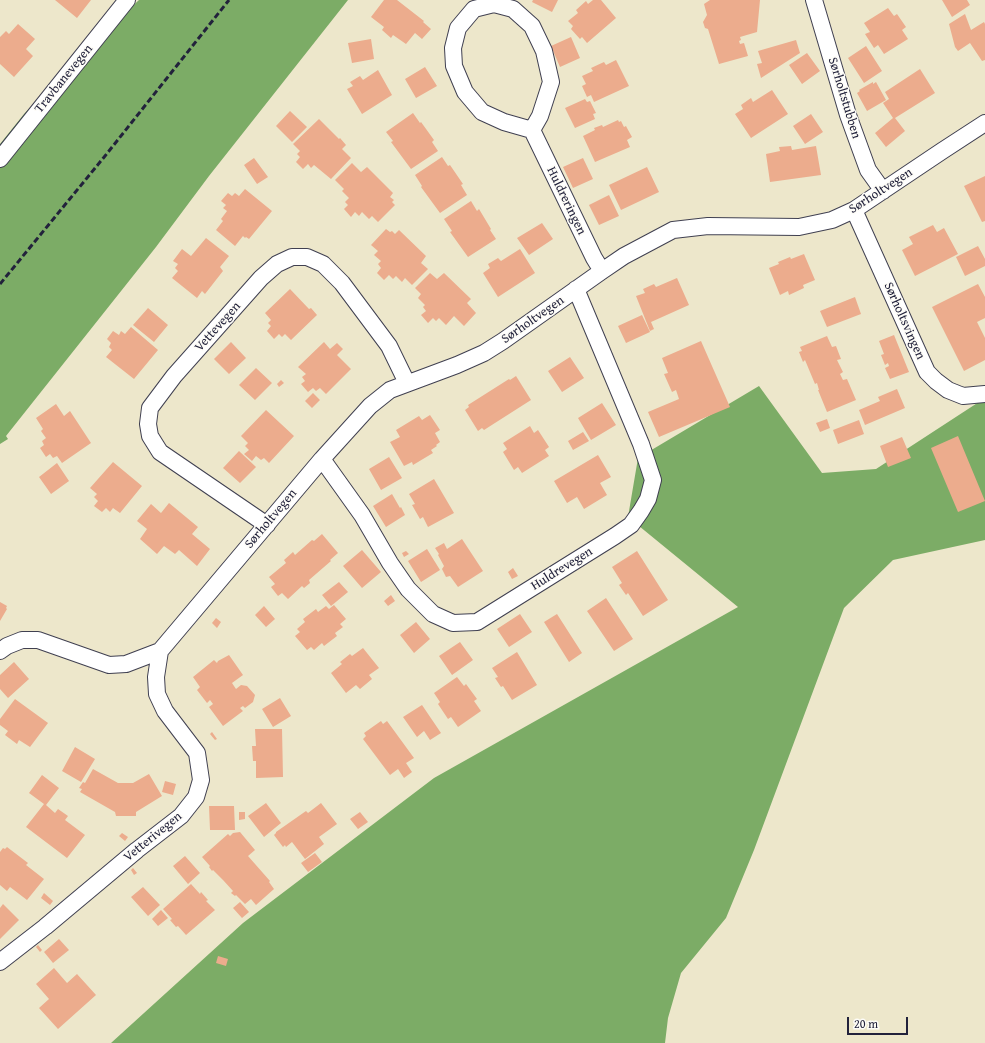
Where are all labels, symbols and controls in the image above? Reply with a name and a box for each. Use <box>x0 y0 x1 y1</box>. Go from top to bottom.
street label: Travbanevegen <box>32 42 96 116</box>
street label: Sørholtstubben <box>824 55 864 141</box>
street label: Huldreringen <box>543 164 589 238</box>
street label: Sørholtvegen <box>846 165 916 217</box>
street label: Sørholtsvingen <box>880 280 928 362</box>
street label: Sørholtvegen <box>499 293 567 347</box>
street label: Vettevegen <box>192 299 244 355</box>
street label: Sørholtvegen <box>242 486 300 552</box>
street label: Huldrevegen <box>528 544 596 594</box>
street label: Vetterivegen <box>121 809 185 865</box>
scale bar <box>849 1009 910 1035</box>
text: 20 m <box>854 1015 878 1032</box>

